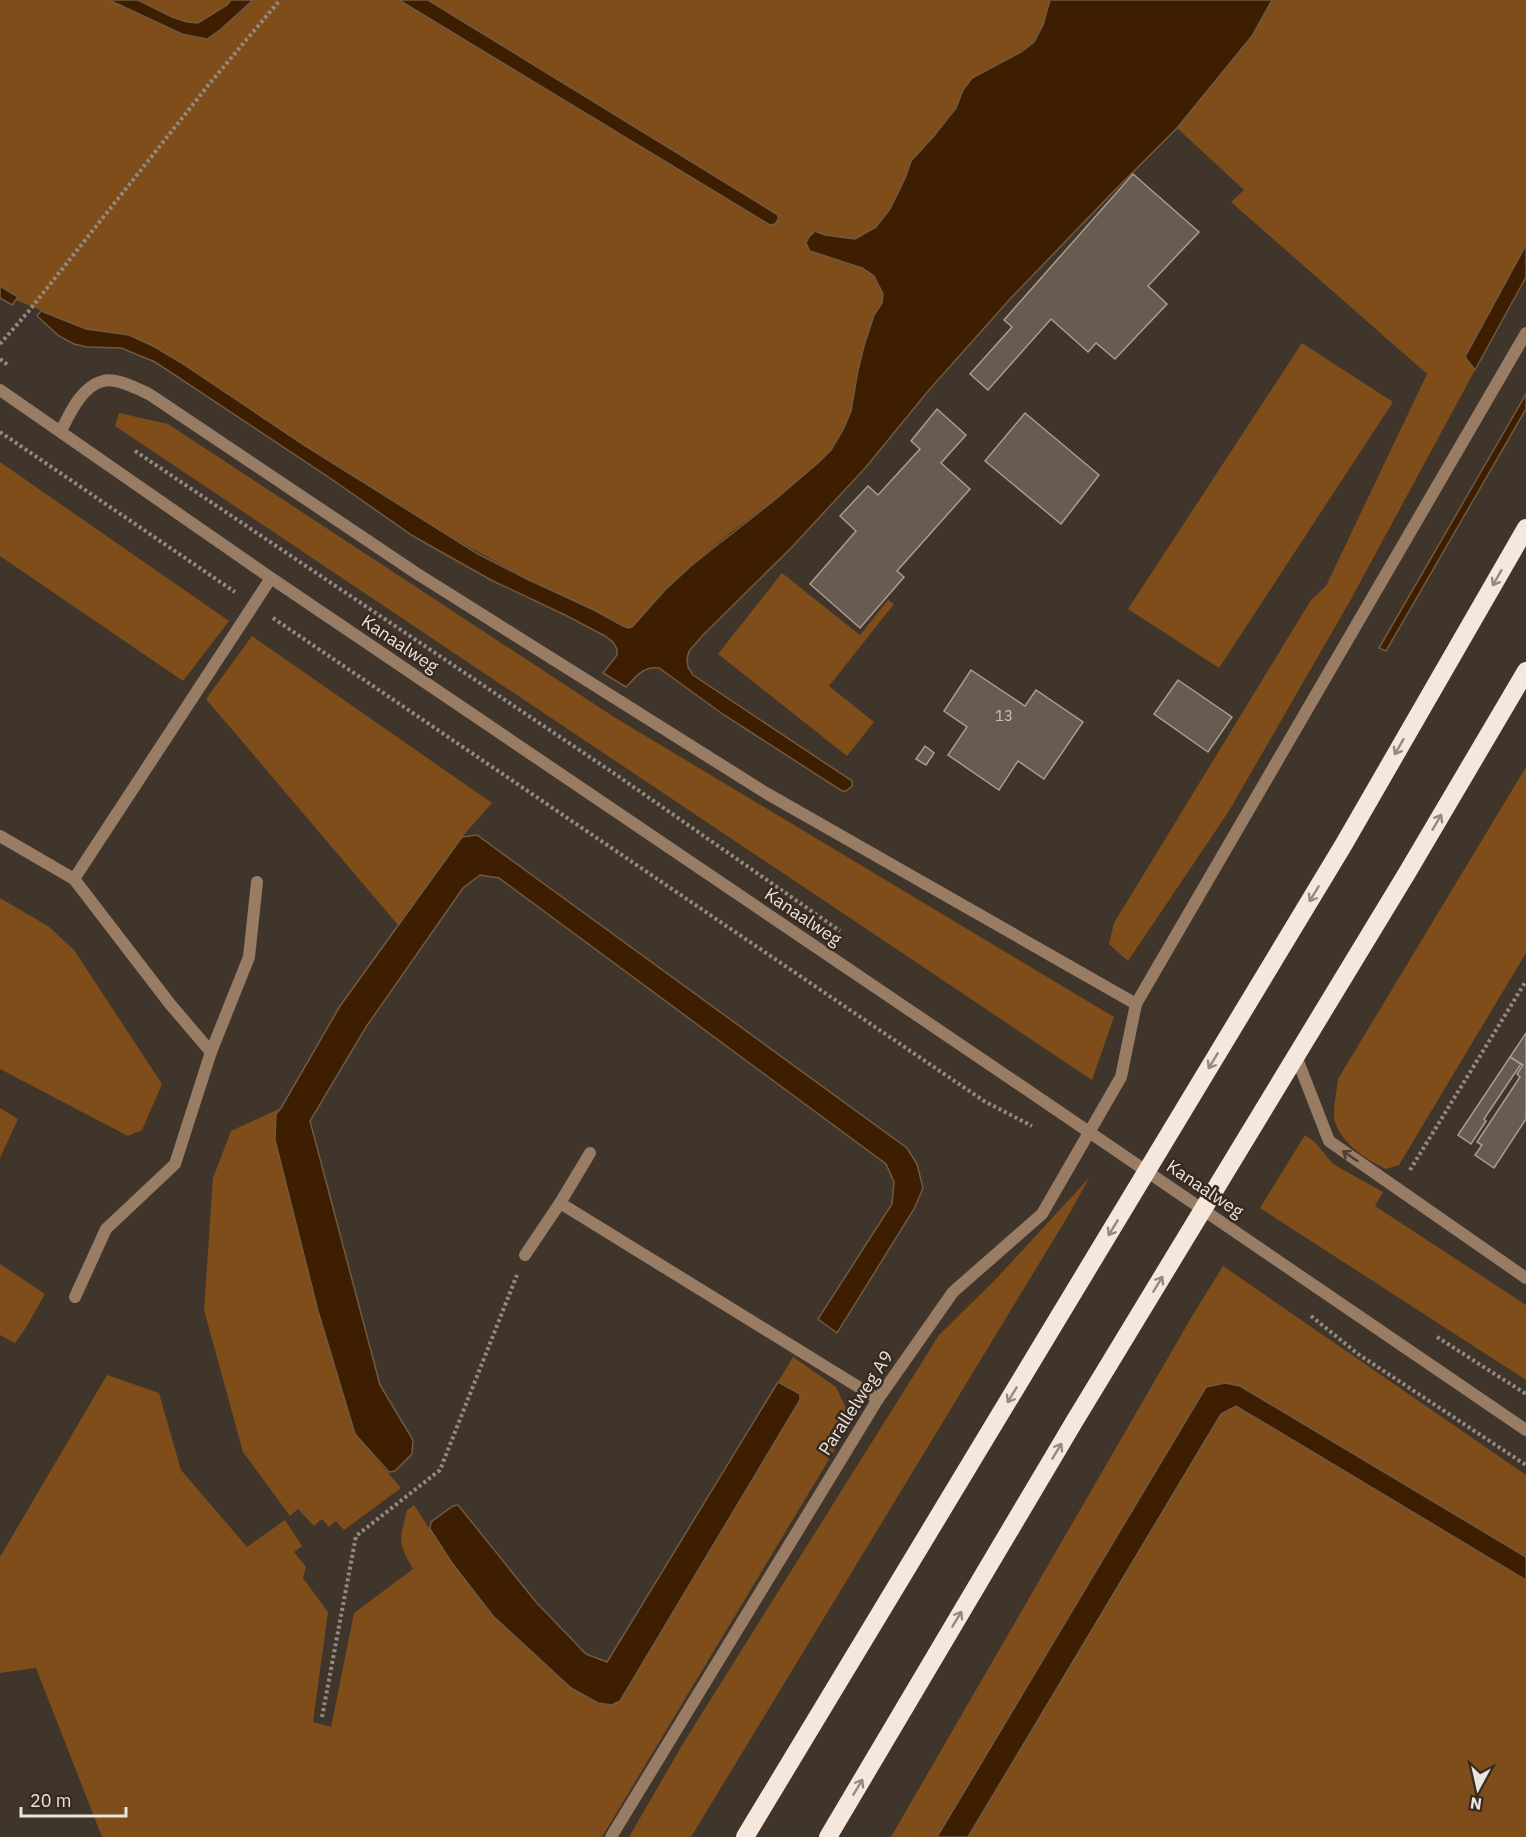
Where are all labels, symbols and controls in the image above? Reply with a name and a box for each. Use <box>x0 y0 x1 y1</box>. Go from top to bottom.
one-way arrow <box>1491 569 1503 586</box>
street label: Kanaalweg <box>357 609 444 678</box>
house number: 13 <box>995 706 1013 725</box>
one-way arrow <box>1393 738 1405 755</box>
one-way arrow <box>1431 814 1443 831</box>
street label: Kanaalweg <box>760 882 847 951</box>
one-way arrow <box>1307 885 1319 902</box>
one-way arrow <box>1207 1052 1219 1069</box>
one-way arrow <box>1342 1150 1359 1162</box>
street label: Kanaalweg <box>1162 1154 1249 1223</box>
one-way arrow <box>1106 1219 1118 1236</box>
one-way arrow <box>1152 1276 1164 1293</box>
street label: Parallelweg A9 <box>813 1346 898 1460</box>
one-way arrow <box>1006 1386 1018 1403</box>
one-way arrow <box>1051 1443 1063 1460</box>
one-way arrow <box>952 1611 964 1628</box>
north arrow <box>1448 1759 1508 1819</box>
one-way arrow <box>852 1779 864 1796</box>
scale bar <box>21 1780 126 1818</box>
text: 20 m <box>30 1789 72 1812</box>
text: N <box>1469 1793 1483 1815</box>

